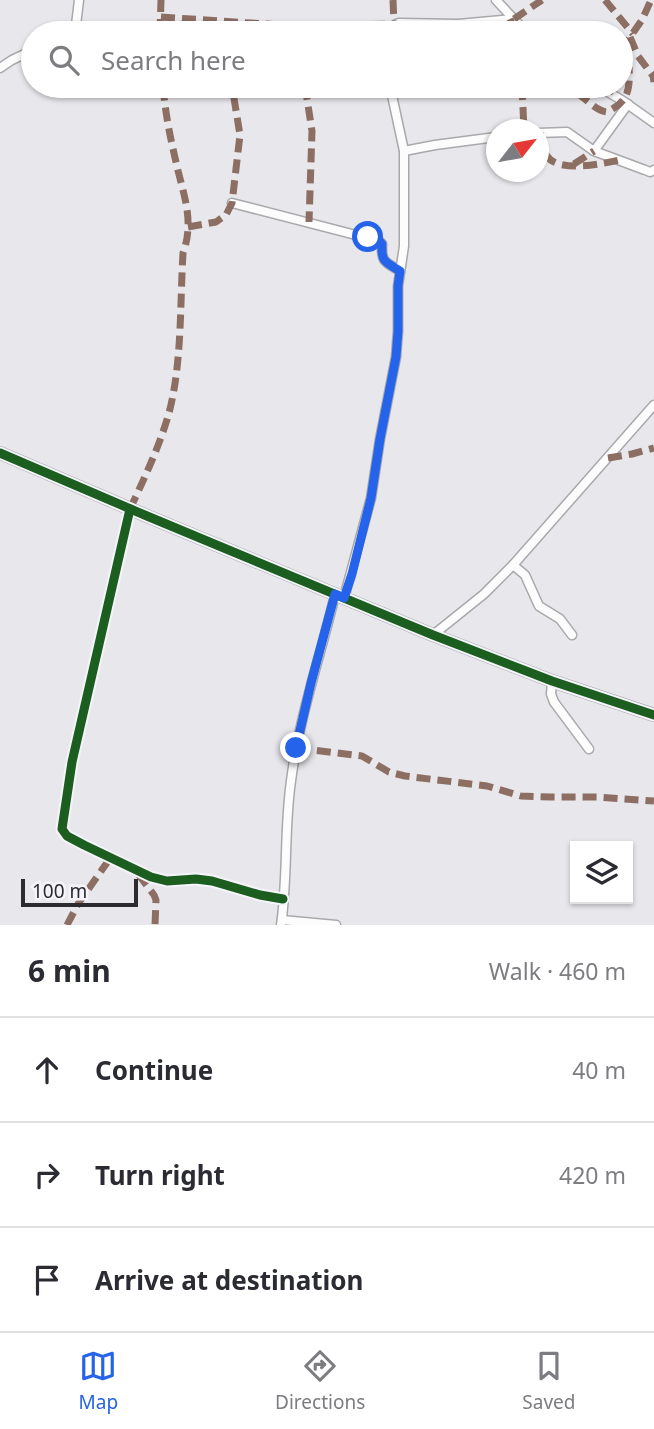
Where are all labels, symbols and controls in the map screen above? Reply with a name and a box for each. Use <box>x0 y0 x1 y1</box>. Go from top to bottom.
search box <box>21 21 633 98</box>
icon: search <box>45 41 83 79</box>
text: Search here <box>101 42 246 78</box>
north arrow <box>486 119 549 182</box>
route start <box>352 221 383 252</box>
route end <box>280 732 311 763</box>
map controls <box>570 841 633 904</box>
button: layers <box>570 841 633 904</box>
scale bar <box>21 876 138 908</box>
text: 100 m <box>32 878 87 904</box>
text: 6 min <box>28 950 111 991</box>
text: Walk · 460 m <box>489 955 626 987</box>
icon: ahead <box>28 1051 66 1089</box>
text: Continue <box>95 1052 213 1088</box>
text: 40 m <box>572 1054 626 1086</box>
icon: right <box>28 1156 66 1194</box>
text: Turn right <box>95 1157 225 1193</box>
text: 420 m <box>559 1159 626 1191</box>
icon: arrive <box>28 1261 66 1299</box>
text: Arrive at destination <box>95 1262 364 1298</box>
tab: Map <box>79 1347 118 1415</box>
tab: Directions <box>275 1347 365 1415</box>
tab: Saved <box>522 1347 575 1415</box>

